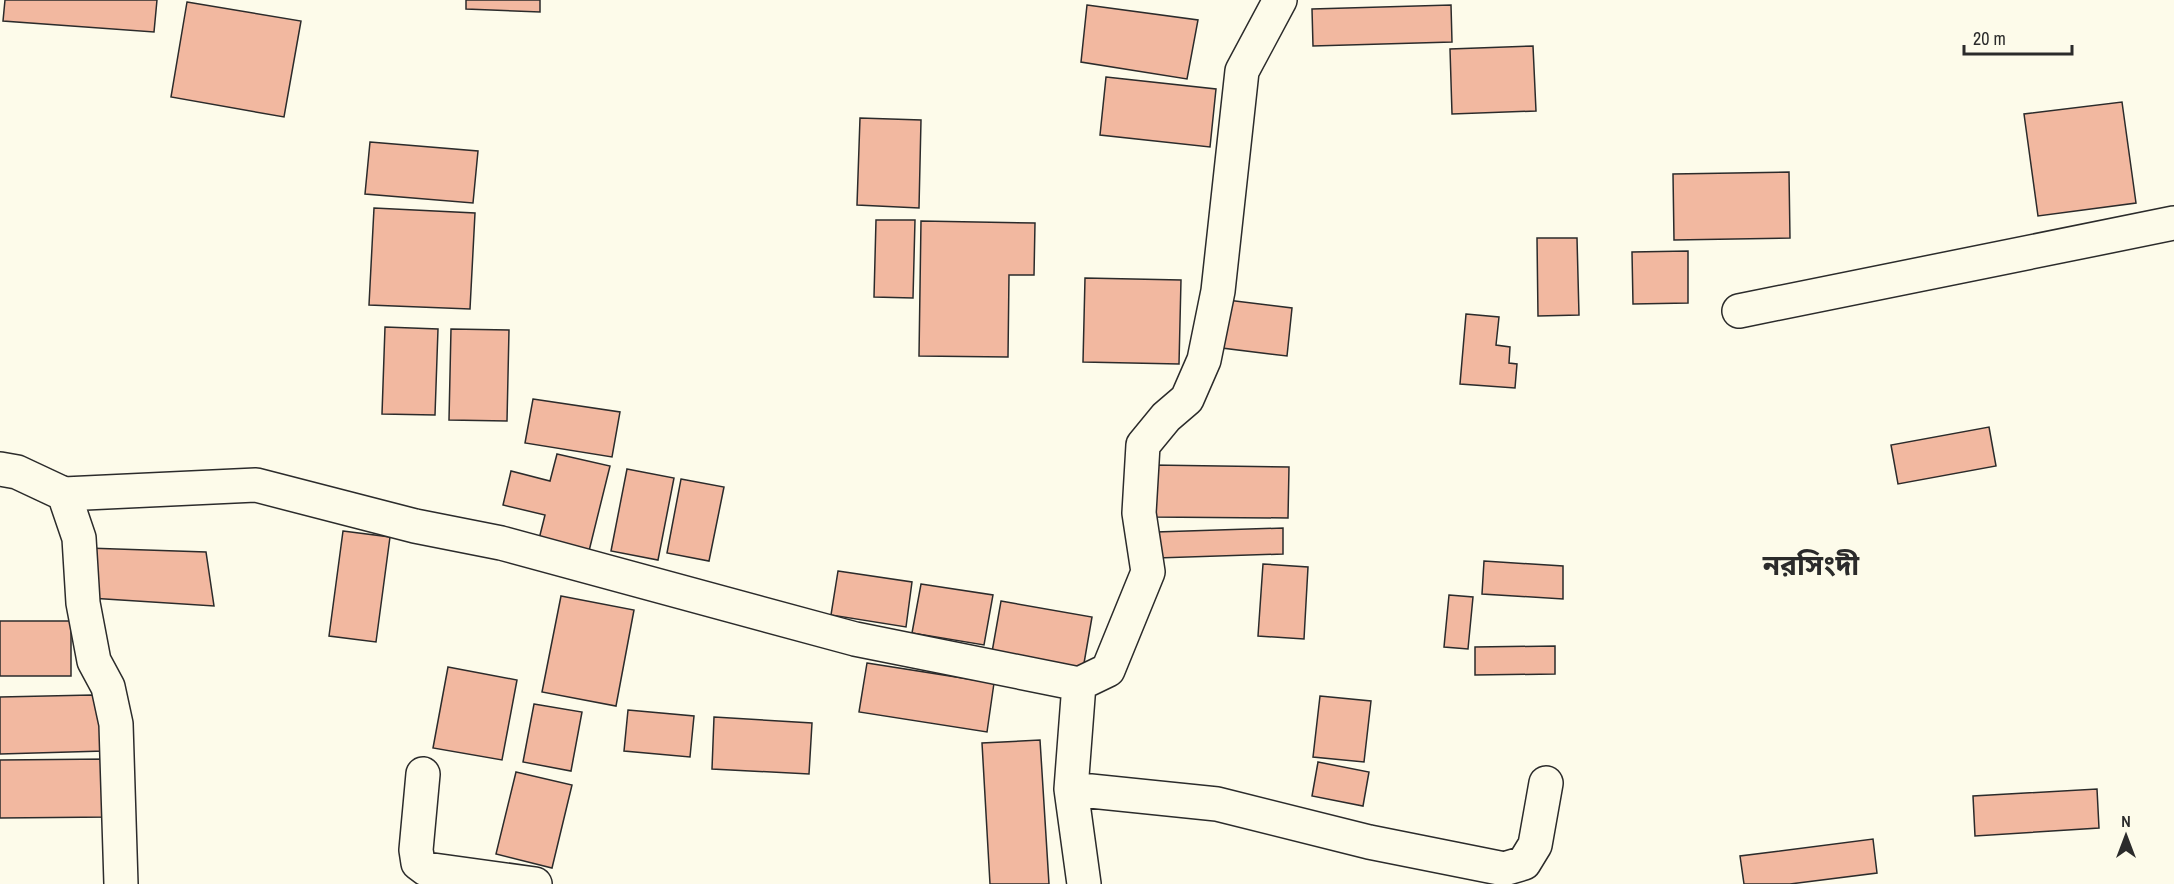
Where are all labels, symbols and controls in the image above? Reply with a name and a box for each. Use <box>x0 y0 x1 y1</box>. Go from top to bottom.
scale bar <box>1964 18 2072 56</box>
text: 20 m <box>1973 26 2006 51</box>
district label: নরসিংদী <box>1762 546 1860 584</box>
north arrow <box>2096 806 2156 866</box>
text: N <box>2121 810 2131 832</box>

